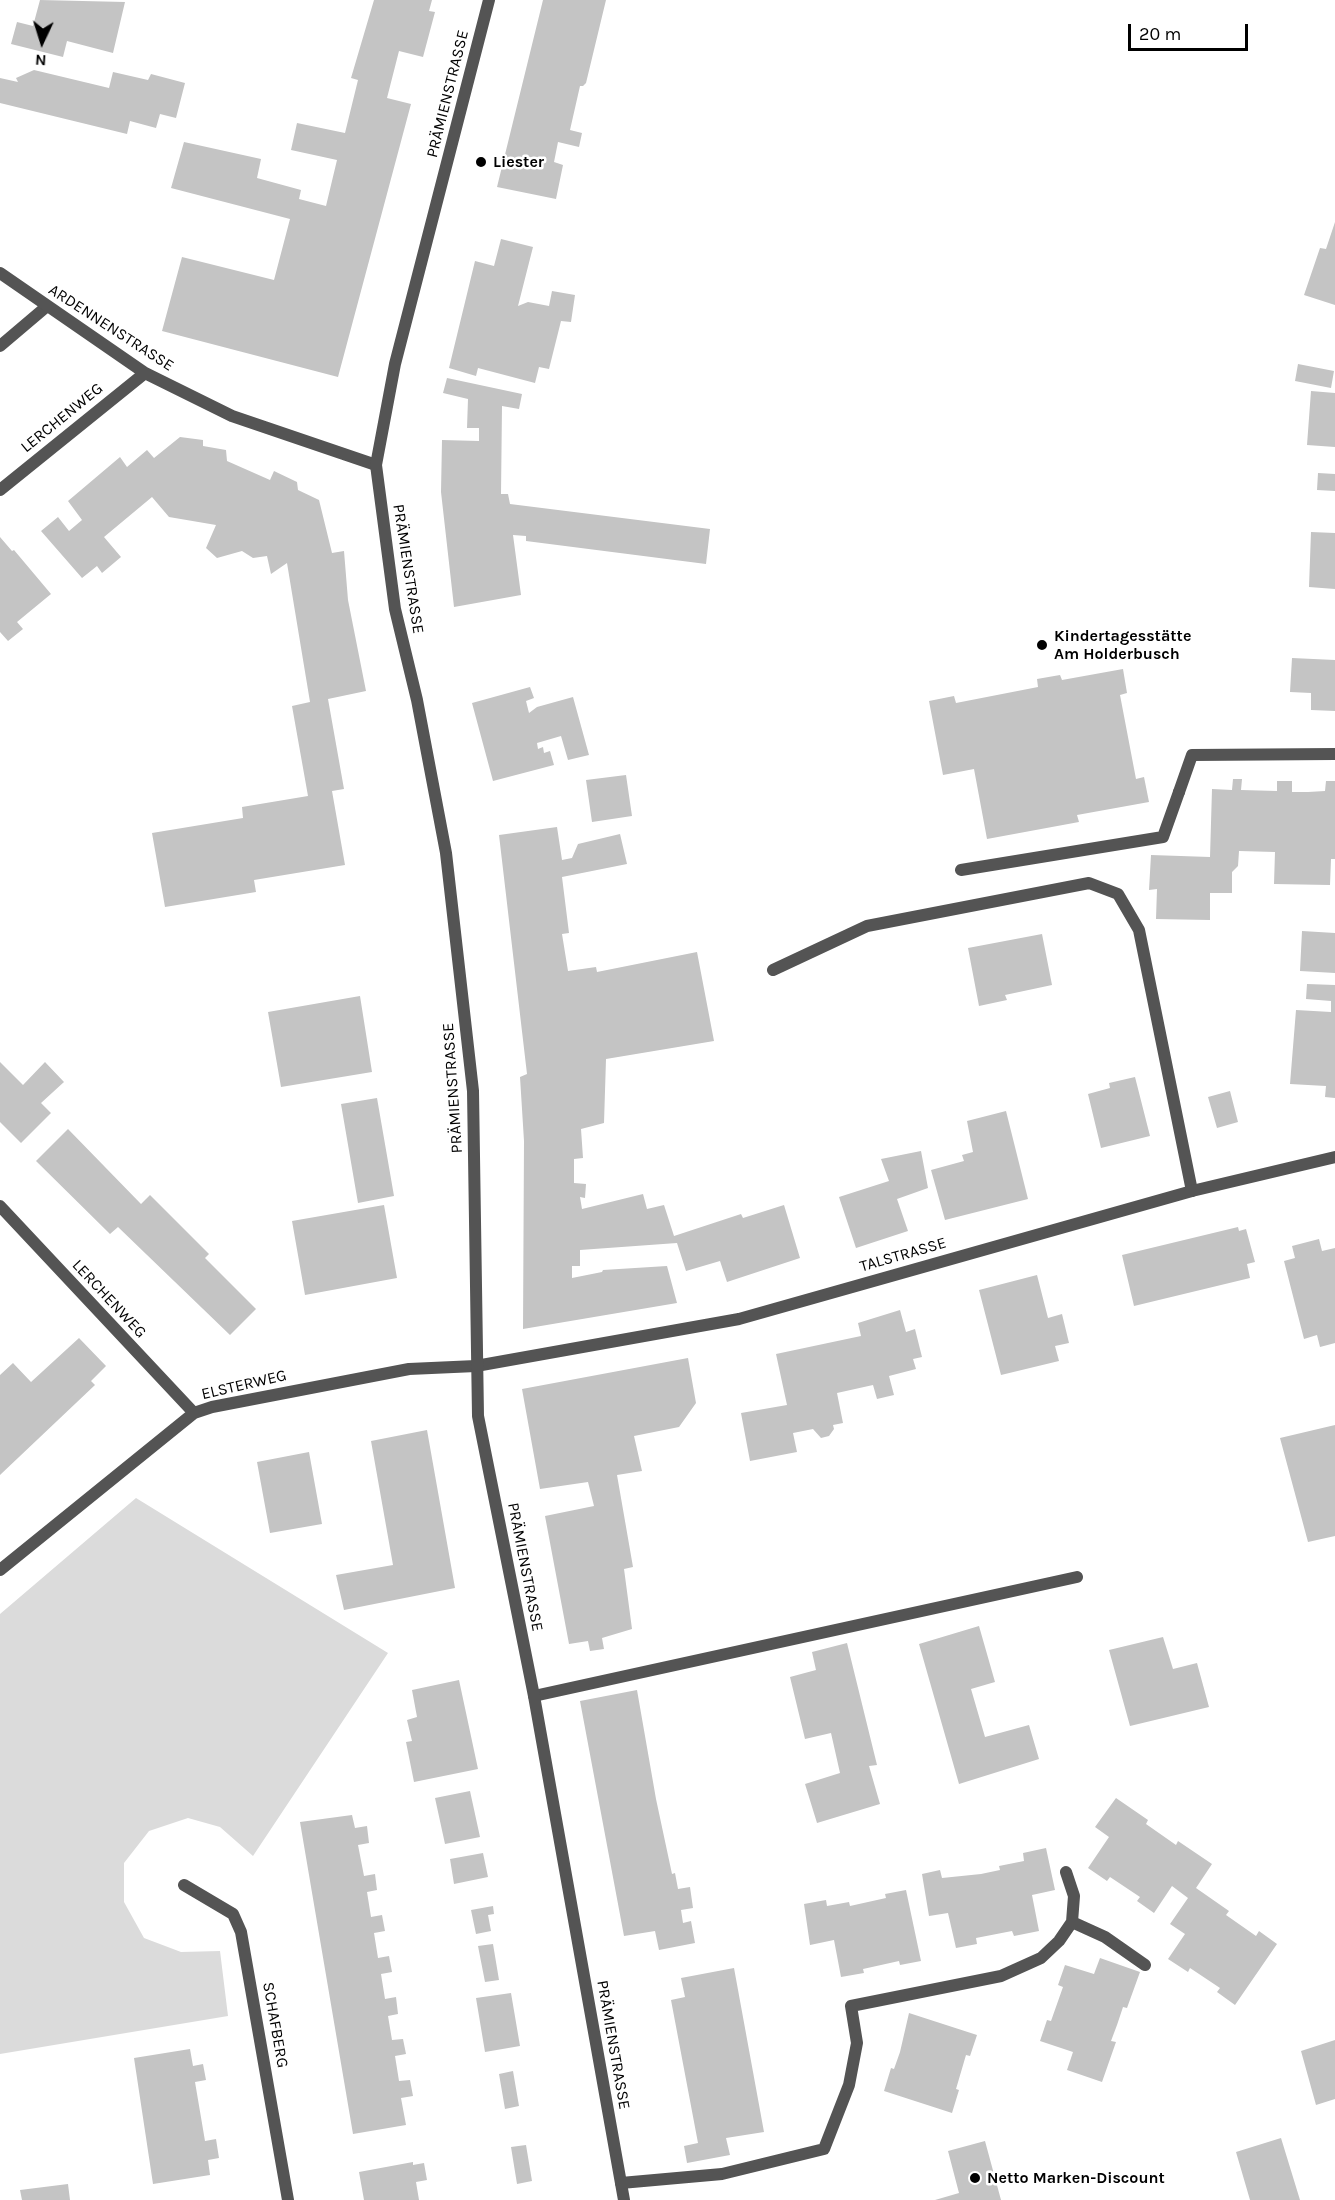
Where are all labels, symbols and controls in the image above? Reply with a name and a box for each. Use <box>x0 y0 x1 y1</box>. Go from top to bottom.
north arrow <box>12 12 72 72</box>
scale bar <box>1131 12 1251 50</box>
text: 20 m <box>1139 23 1181 45</box>
street label: PRÄMIENSTRASSE <box>423 28 473 160</box>
text: N <box>34 51 47 70</box>
place label: Liester <box>493 152 544 172</box>
marker: Liester <box>474 155 488 169</box>
street label: ARDENNENSTRASSE <box>45 280 177 376</box>
street label: LERCHENWEG <box>17 379 107 457</box>
street label: PRÄMIENSTRASSE <box>388 503 428 635</box>
place label: Kindertagesstätte Am Holderbusch <box>1054 626 1191 664</box>
marker: Kindertagesstätte Am Holderbusch <box>1035 638 1049 652</box>
street label: PRÄMIENSTRASSE <box>439 1022 467 1154</box>
street label: TALSTRASSE <box>858 1234 948 1276</box>
street label: LERCHENWEG <box>68 1256 150 1342</box>
street label: ELSTERWEG <box>200 1366 288 1404</box>
street label: PRÄMIENSTRASSE <box>503 1501 547 1633</box>
street label: PRÄMIENSTRASSE <box>592 1979 634 2111</box>
street label: SCHAFBERG <box>258 1981 292 2069</box>
place label: Netto Marken-Discount <box>987 2168 1165 2188</box>
marker: Netto Marken-Discount <box>968 2171 982 2185</box>

